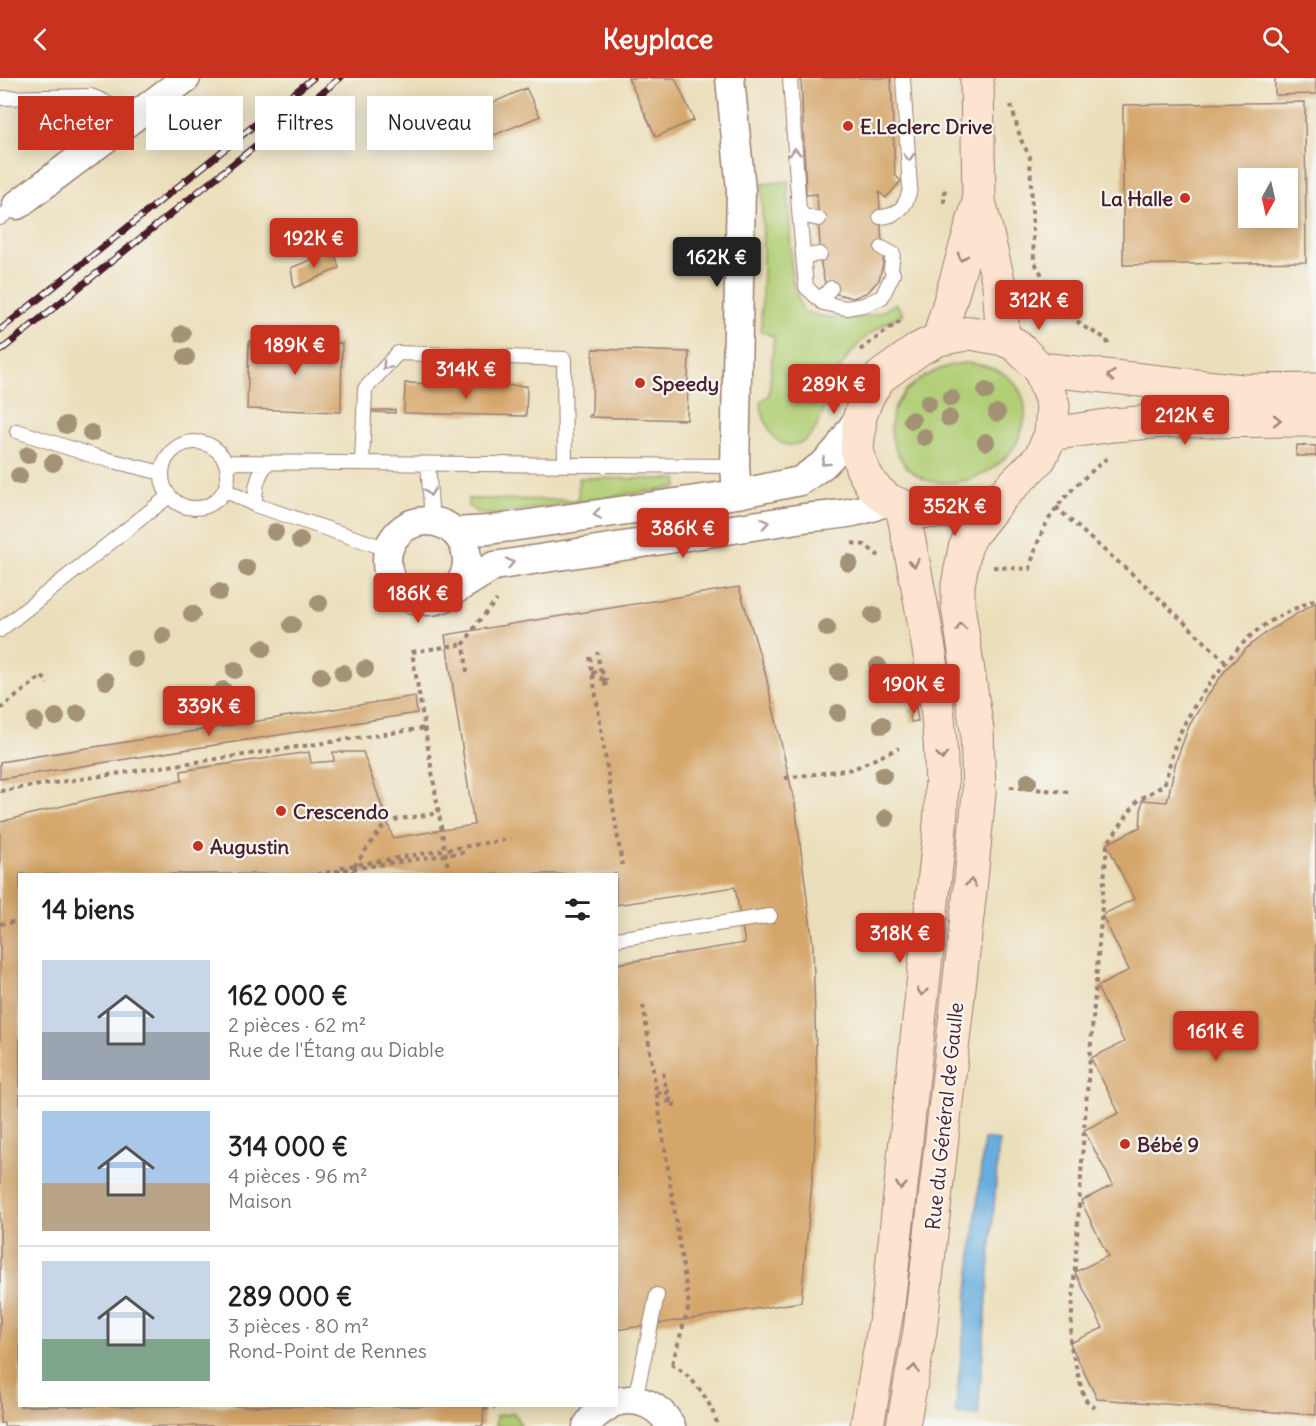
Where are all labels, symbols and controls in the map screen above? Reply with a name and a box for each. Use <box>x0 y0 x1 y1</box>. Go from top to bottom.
text: Keyplace <box>603 22 713 56</box>
icon: back <box>24 23 57 56</box>
icon: search <box>1259 23 1292 56</box>
chip: Acheter <box>18 96 134 150</box>
chip: Louer <box>146 96 243 150</box>
chip: Filtres <box>255 96 355 150</box>
chip: Nouveau <box>367 96 493 150</box>
place label: E.Leclerc Drive <box>860 114 993 139</box>
marker: E.Leclerc Drive <box>841 119 855 133</box>
one-way arrow <box>789 147 802 156</box>
one-way arrow <box>902 153 915 162</box>
north arrow <box>1238 168 1298 228</box>
map controls <box>1238 168 1298 228</box>
place label: La Halle <box>1101 186 1173 211</box>
marker: La Halle <box>1178 191 1192 205</box>
pin: 192K € <box>265 218 363 269</box>
text: 192K € <box>284 225 344 250</box>
pin: 162K € <box>668 237 766 288</box>
text: 162K € <box>687 244 747 269</box>
one-way arrow <box>957 251 969 262</box>
pin: 312K € <box>990 280 1088 331</box>
text: 312K € <box>1009 287 1069 312</box>
pin: 189K € <box>246 325 344 376</box>
text: 189K € <box>265 332 325 357</box>
pin: 314K € <box>417 349 515 400</box>
text: 314K € <box>436 356 496 381</box>
one-way arrow <box>382 359 393 370</box>
pin: 289K € <box>785 364 883 415</box>
one-way arrow <box>1107 370 1116 383</box>
place label: Speedy <box>652 371 719 396</box>
text: 289K € <box>802 371 866 396</box>
marker: Speedy <box>633 376 647 390</box>
pin: 212K € <box>1136 395 1234 446</box>
text: 212K € <box>1155 402 1215 427</box>
one-way arrow <box>1272 414 1281 426</box>
one-way arrow <box>821 455 832 466</box>
pin: 352K € <box>906 486 1004 537</box>
one-way arrow <box>423 488 436 497</box>
text: 352K € <box>923 493 987 518</box>
one-way arrow <box>592 508 602 520</box>
pin: 386K € <box>634 508 732 559</box>
text: 386K € <box>651 515 715 540</box>
one-way arrow <box>760 518 769 530</box>
one-way arrow <box>504 557 514 570</box>
one-way arrow <box>907 558 920 568</box>
pin: 186K € <box>369 573 467 624</box>
text: 186K € <box>388 580 448 605</box>
one-way arrow <box>956 622 968 631</box>
pin: 190K € <box>865 664 963 715</box>
text: 190K € <box>883 671 945 696</box>
pin: 339K € <box>160 686 258 737</box>
text: 339K € <box>177 693 241 718</box>
one-way arrow <box>935 752 948 761</box>
place label: Crescendo <box>293 799 389 824</box>
marker: Crescendo <box>274 804 288 818</box>
place label: Augustin <box>210 834 290 859</box>
marker: Augustin <box>191 839 205 853</box>
one-way arrow <box>964 878 977 888</box>
text: 14 biens <box>42 893 135 926</box>
icon: filters <box>561 893 594 926</box>
pin: 318K € <box>851 913 949 964</box>
text: 318K € <box>870 920 930 945</box>
text: 162 000 € <box>228 979 348 1012</box>
icon: home <box>90 984 162 1056</box>
one-way arrow <box>917 987 929 996</box>
street label: Rue du Général de Gaulle <box>920 1001 968 1231</box>
pin: 161K € <box>1167 1011 1265 1062</box>
text: 2 pièces · 62 m² <box>228 1012 366 1037</box>
text: 161K € <box>1187 1018 1245 1043</box>
text: Rue de l'Étang au Diable <box>228 1037 445 1062</box>
text: 314 000 € <box>228 1130 348 1163</box>
place label: Bébé 9 <box>1137 1132 1199 1157</box>
icon: home <box>90 1135 162 1207</box>
marker: Bébé 9 <box>1118 1137 1132 1151</box>
text: 4 pièces · 96 m² <box>228 1163 367 1188</box>
one-way arrow <box>895 1181 908 1190</box>
text: Maison <box>228 1188 292 1213</box>
text: 289 000 € <box>228 1280 353 1313</box>
icon: home <box>90 1285 162 1357</box>
text: 3 pièces · 80 m² <box>228 1313 369 1338</box>
text: Rond-Point de Rennes <box>228 1338 427 1363</box>
one-way arrow <box>907 1364 920 1374</box>

